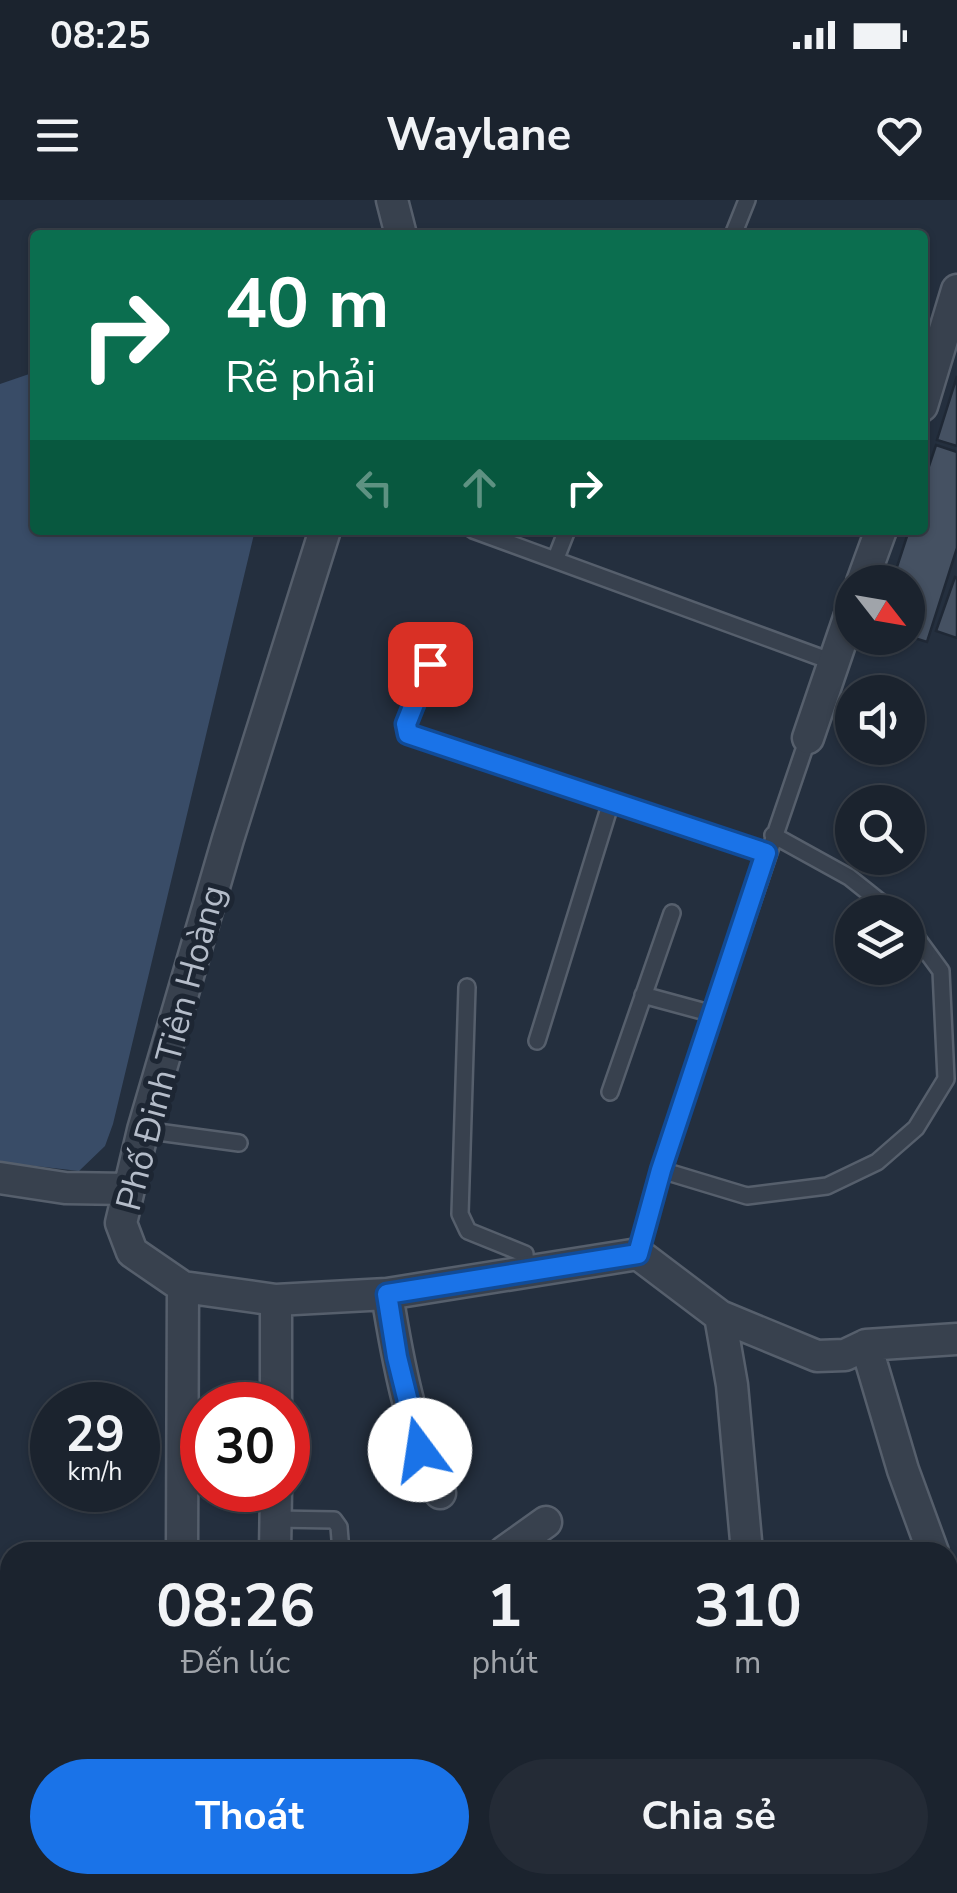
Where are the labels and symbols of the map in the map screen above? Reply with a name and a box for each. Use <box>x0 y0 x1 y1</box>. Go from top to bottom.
north arrow <box>835 565 925 655</box>
pin <box>388 622 473 707</box>
street label: Phố Đinh Tiên Hoàng <box>105 880 237 1216</box>
speed limit sign: 30 <box>180 1382 310 1512</box>
position arrow <box>368 1398 472 1502</box>

